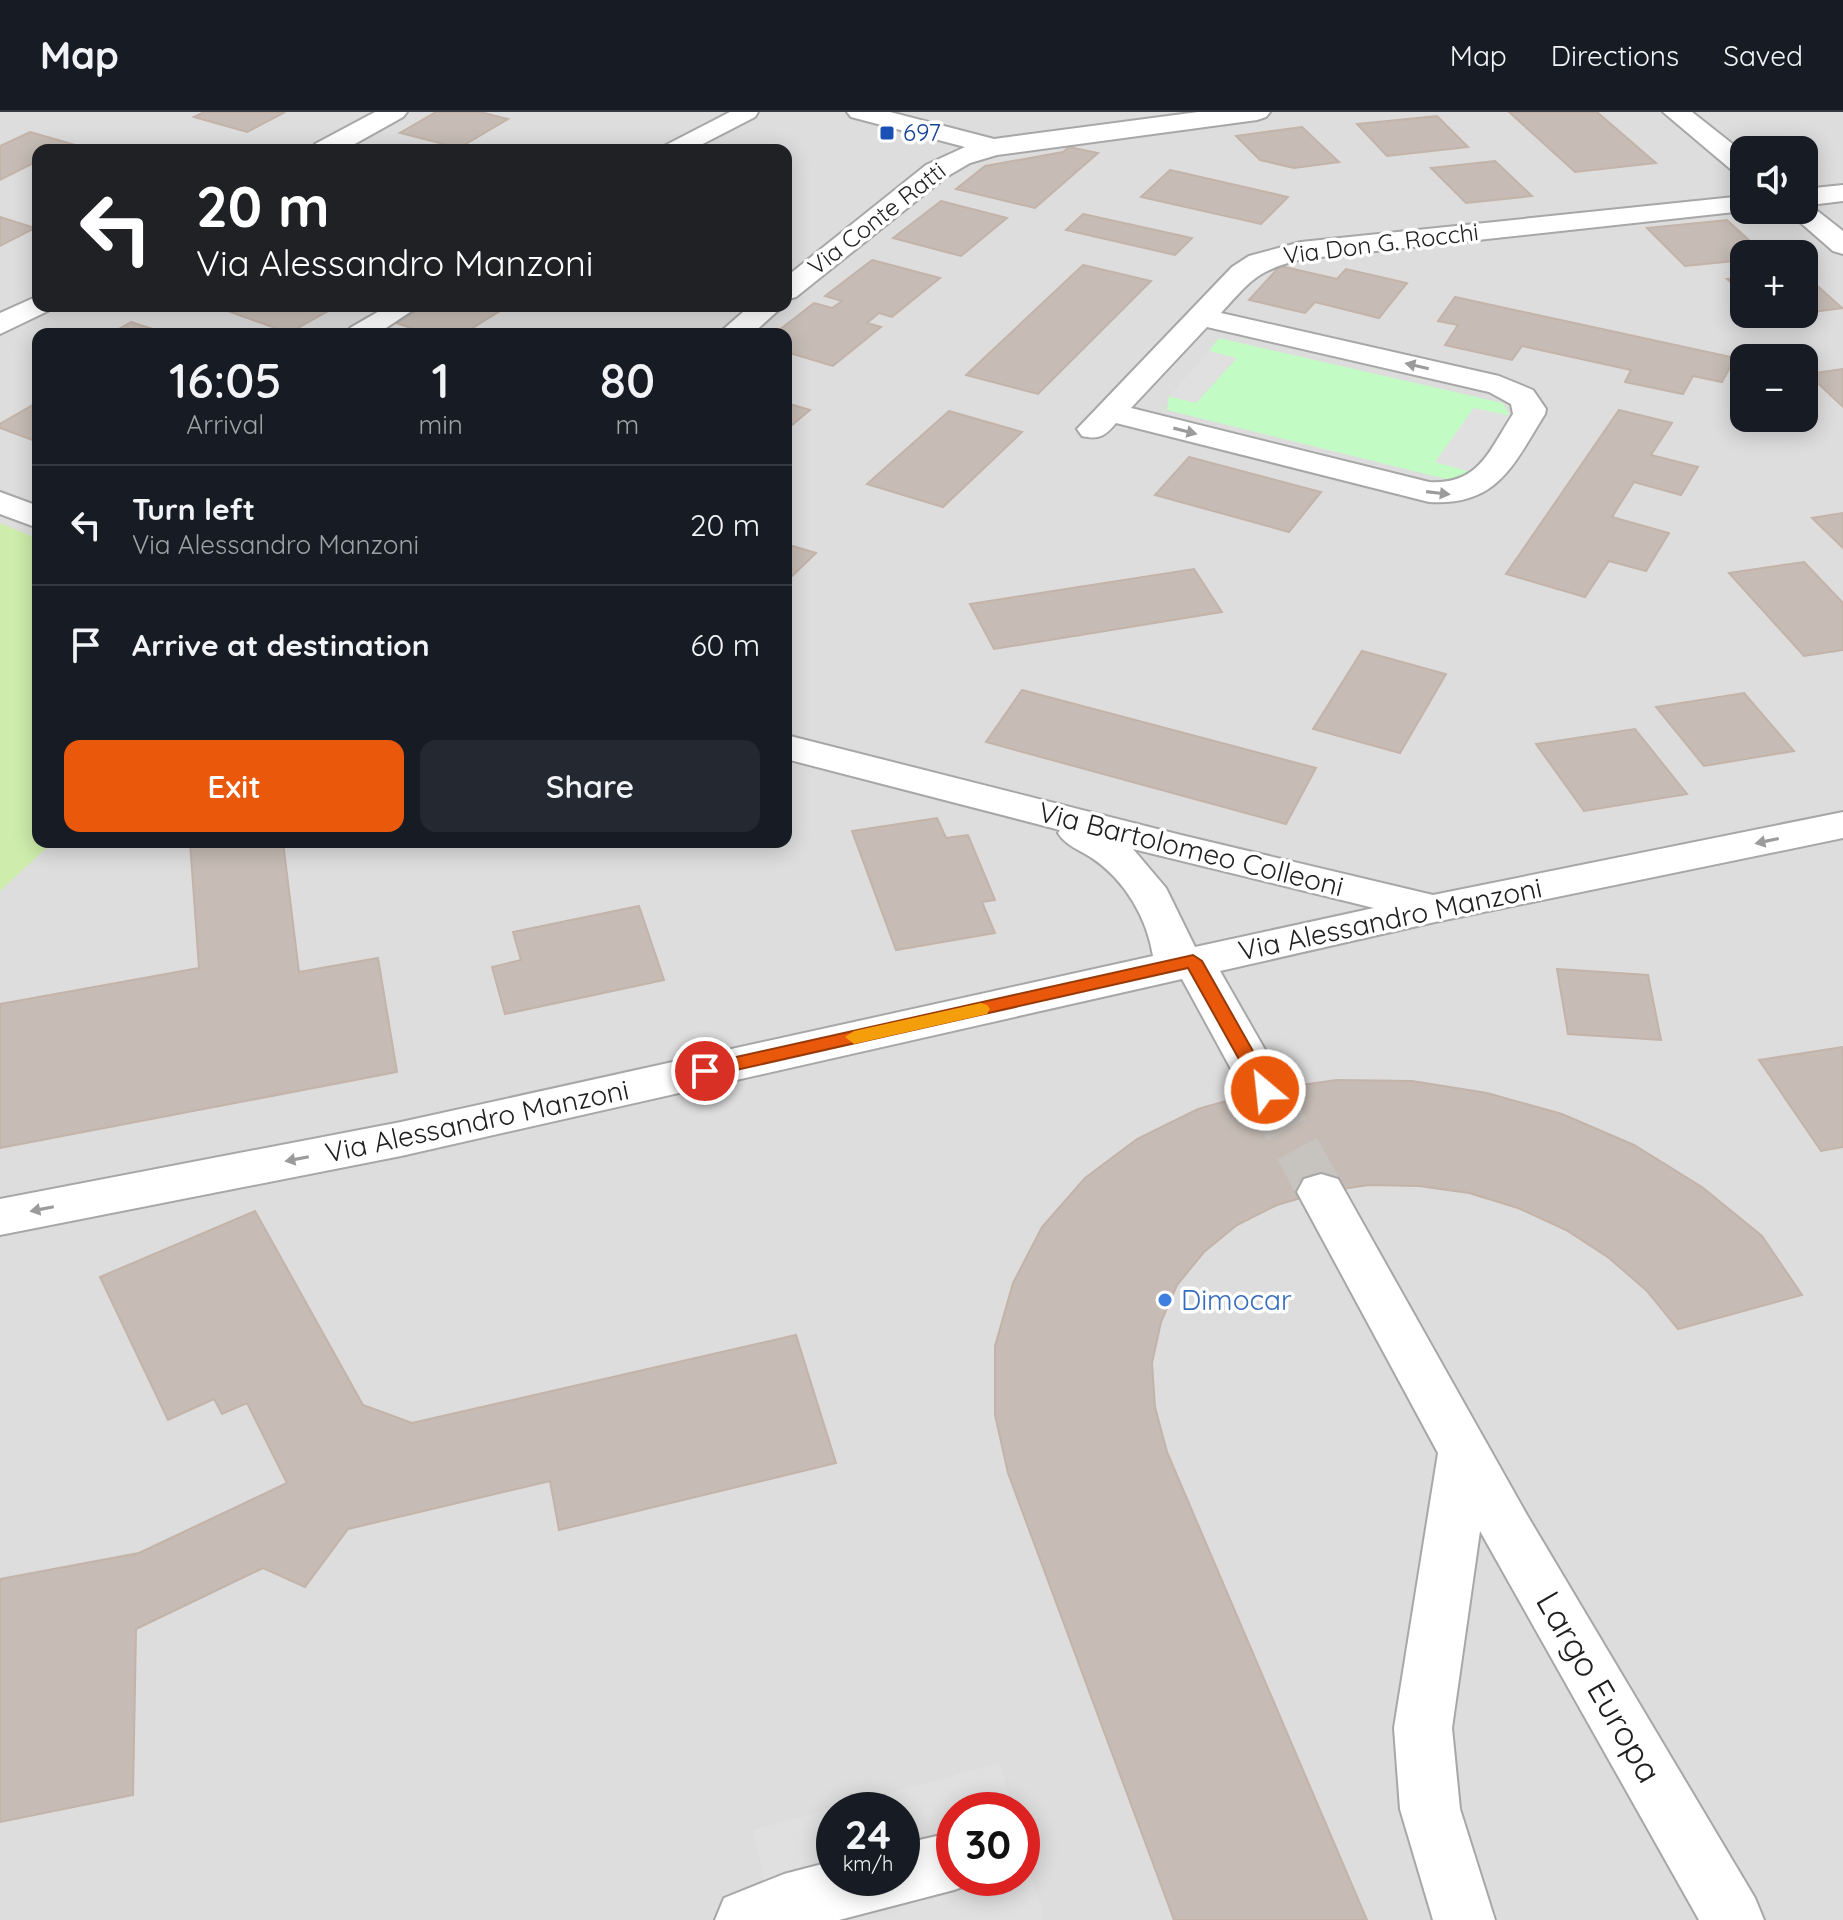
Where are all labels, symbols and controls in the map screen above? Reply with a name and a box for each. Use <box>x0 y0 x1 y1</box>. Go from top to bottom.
text: Map <box>40 31 119 79</box>
text: Map <box>1450 38 1507 73</box>
text: Directions <box>1551 38 1679 73</box>
text: Saved <box>1723 38 1803 73</box>
place label: 697 <box>903 117 941 147</box>
marker: 697 <box>878 124 896 142</box>
map controls <box>1730 136 1818 432</box>
button: sound <box>1730 136 1818 224</box>
street label: Via Conte Ratti <box>802 155 951 281</box>
text: 20 m <box>196 171 330 241</box>
icon: left <box>64 176 168 280</box>
street label: Via Don G. Rocchi <box>1282 216 1480 270</box>
text: Via Alessandro Manzoni <box>196 240 594 285</box>
button: + <box>1730 240 1818 328</box>
button: − <box>1730 344 1818 432</box>
text: 16:05 <box>169 350 282 410</box>
text: 1 <box>432 350 450 410</box>
text: 80 <box>600 350 655 410</box>
one-way arrow <box>1404 359 1429 372</box>
text: Arrival <box>186 408 264 441</box>
text: min <box>419 408 463 441</box>
text: m <box>616 408 639 441</box>
one-way arrow <box>1173 425 1198 438</box>
one-way arrow <box>1425 486 1450 499</box>
text: Turn left <box>132 490 255 528</box>
icon: left <box>64 503 108 547</box>
text: 20 m <box>690 506 760 544</box>
text: Via Alessandro Manzoni <box>132 528 419 561</box>
icon: arrive <box>64 623 108 667</box>
text: Arrive at destination <box>132 626 430 664</box>
text: 60 m <box>690 626 760 664</box>
button: Exit <box>64 740 404 832</box>
button: Share <box>420 740 760 832</box>
street label: Via Bartolomeo Colleoni <box>1035 794 1347 903</box>
one-way arrow <box>1754 835 1779 847</box>
street label: Via Alessandro Manzoni <box>1235 869 1545 968</box>
pin <box>671 1037 739 1105</box>
position arrow <box>1223 1048 1307 1132</box>
icon: arrive <box>683 1049 727 1093</box>
street label: Via Alessandro Manzoni <box>322 1071 632 1170</box>
one-way arrow <box>284 1153 309 1166</box>
one-way arrow <box>29 1203 54 1215</box>
place label: Dimocar <box>1181 1282 1292 1317</box>
marker: Dimocar <box>1156 1291 1174 1309</box>
street label: Largo Europa <box>1527 1583 1672 1790</box>
speed limit sign: 30 <box>936 1792 1040 1896</box>
text: 24 <box>845 1809 891 1859</box>
text: km/h <box>843 1851 893 1876</box>

